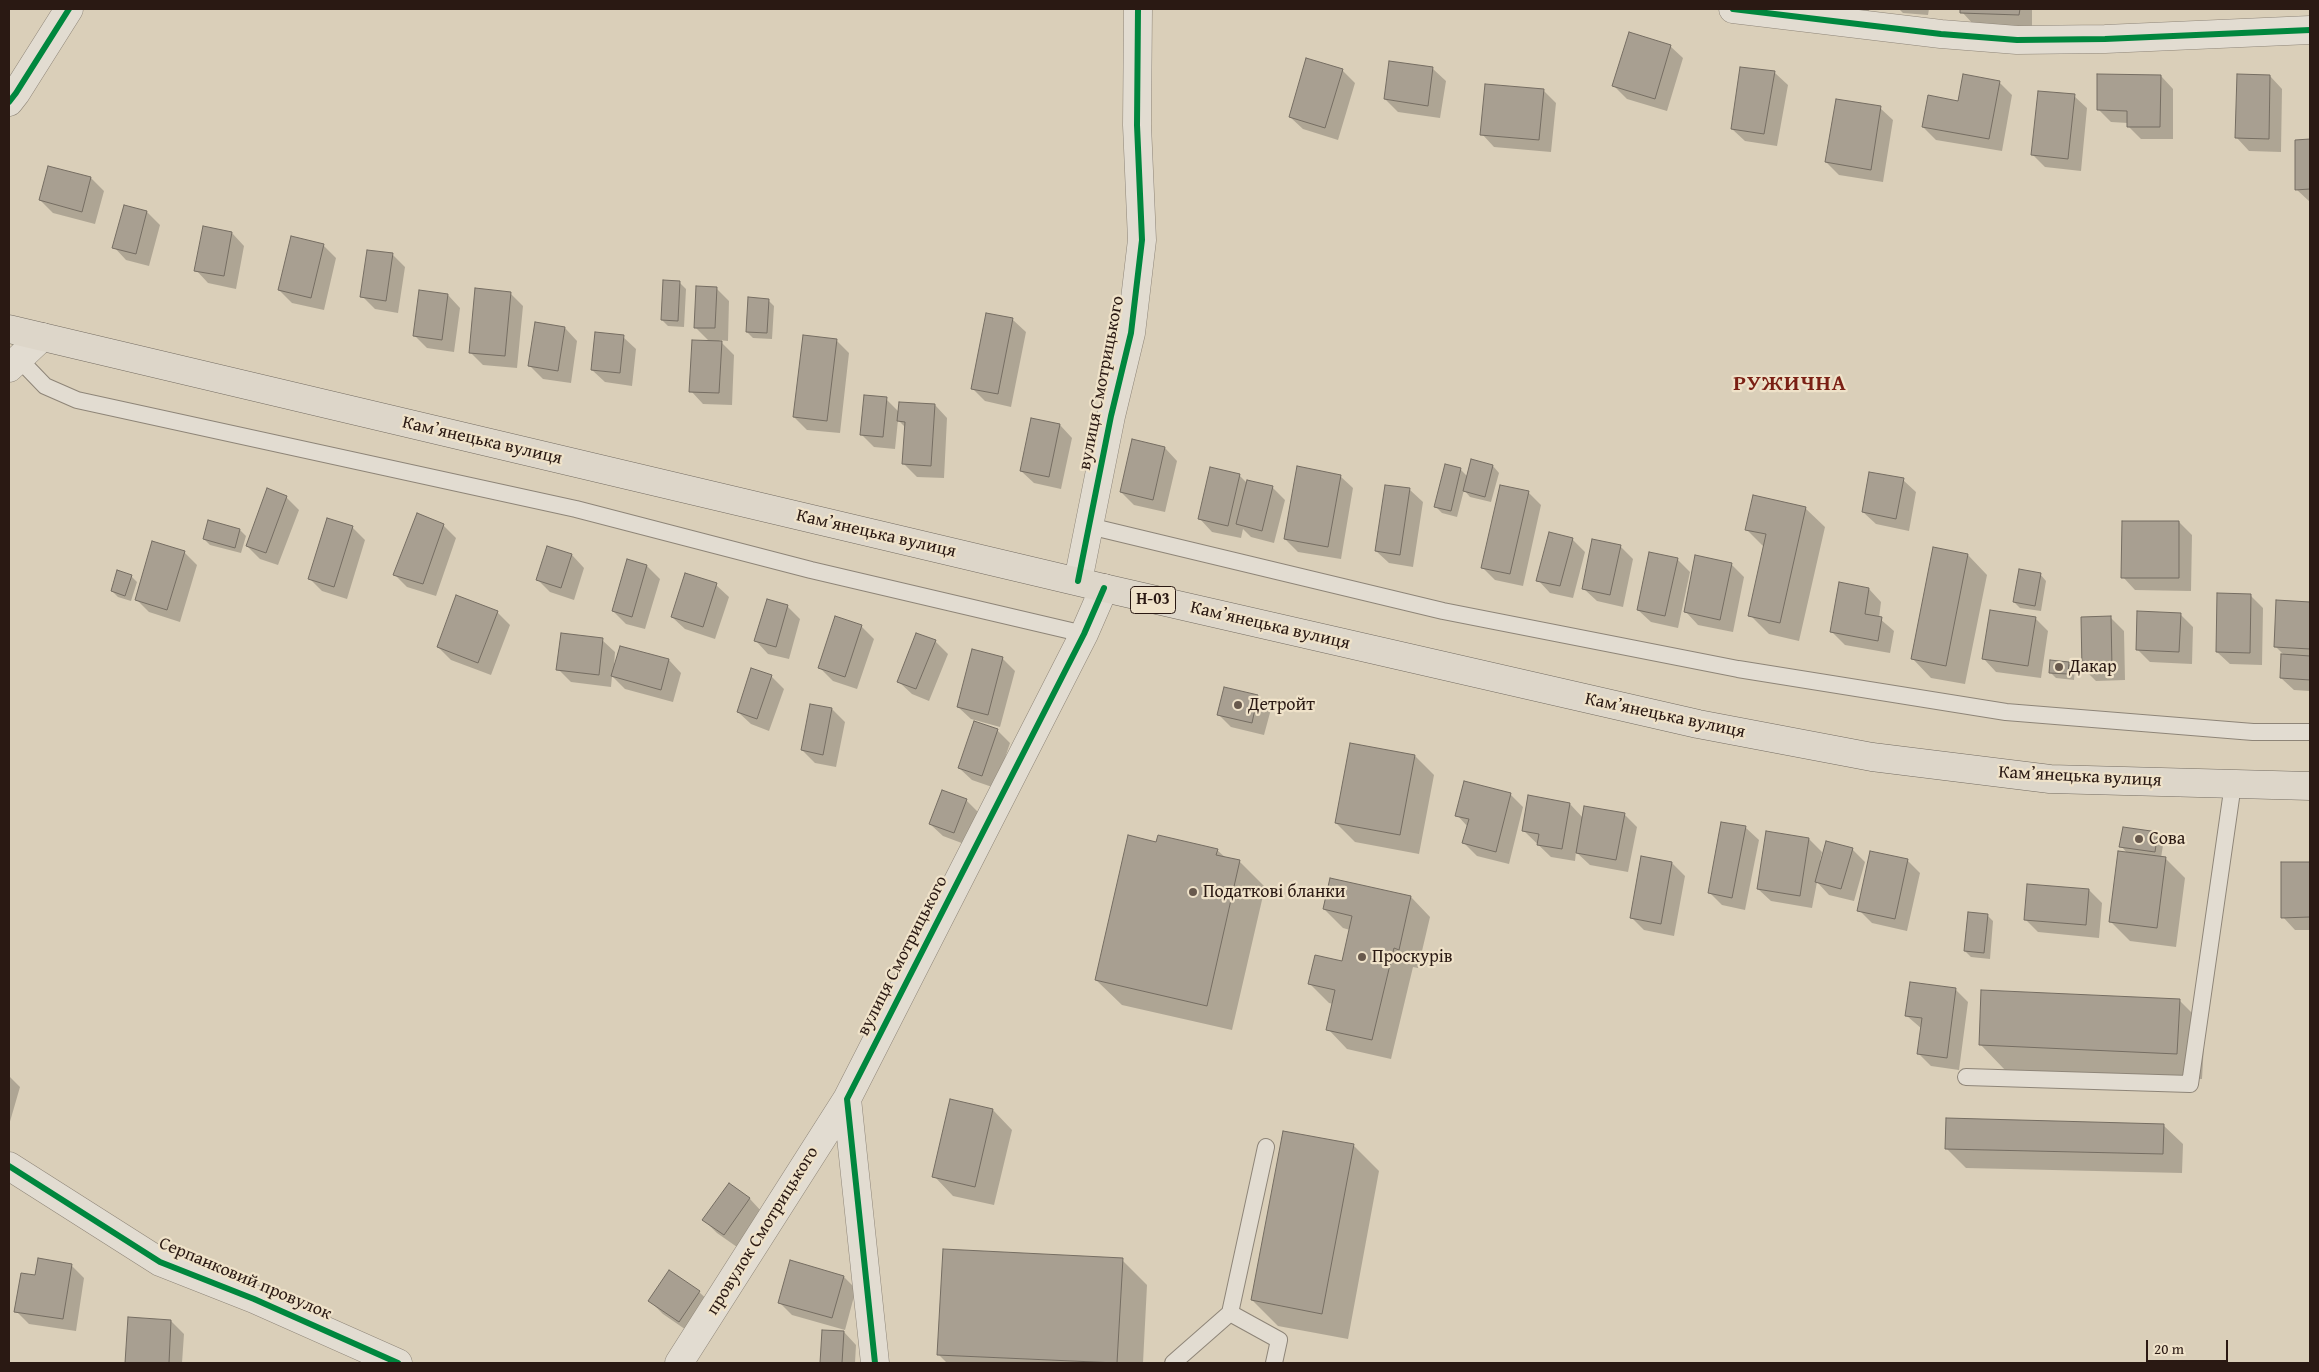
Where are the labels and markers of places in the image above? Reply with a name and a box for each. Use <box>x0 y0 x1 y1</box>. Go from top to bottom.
place label: Дакар <box>2069 656 2117 678</box>
marker: Дакар <box>2053 661 2065 673</box>
place label: Детройт <box>1248 694 1315 716</box>
marker: Детройт <box>1232 699 1244 711</box>
place label: Сова <box>2149 828 2185 850</box>
marker: Сова <box>2133 833 2145 845</box>
place label: Податкові бланки <box>1203 881 1345 903</box>
marker: Податкові бланки <box>1187 886 1199 898</box>
place label: Проскурів <box>1372 946 1453 968</box>
marker: Проскурів <box>1356 951 1368 963</box>

